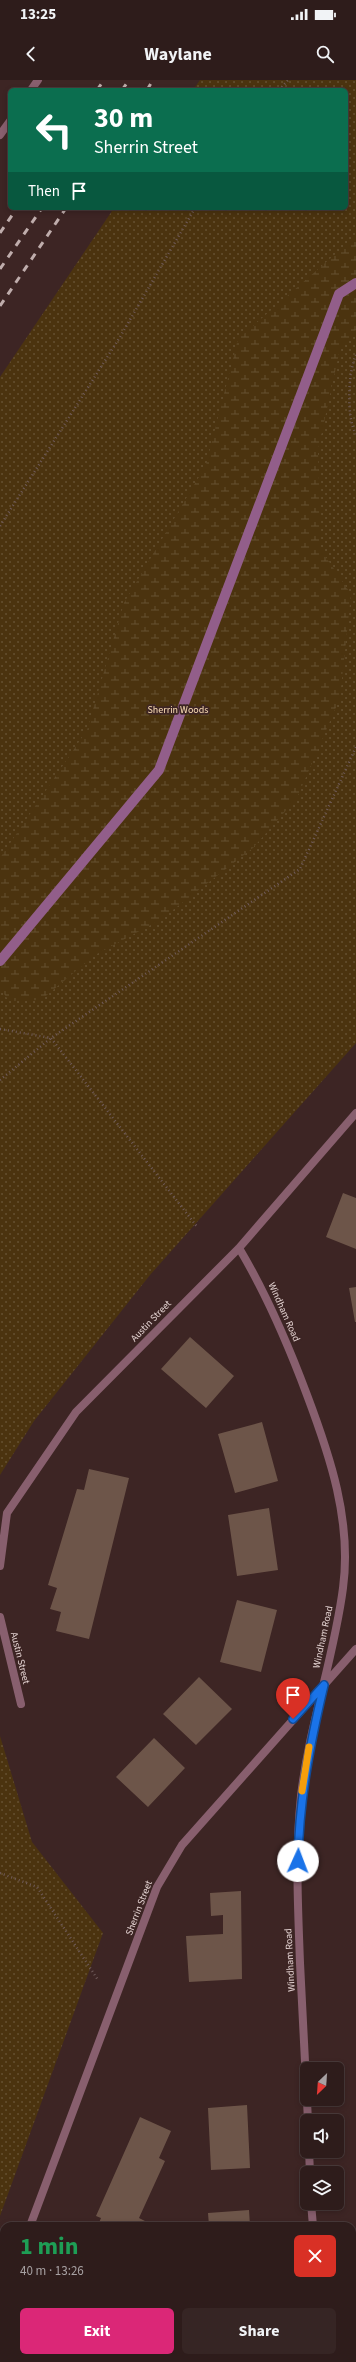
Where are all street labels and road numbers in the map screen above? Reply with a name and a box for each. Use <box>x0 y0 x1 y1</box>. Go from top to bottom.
street label: Windham Road <box>265 1280 303 1344</box>
street label: Austin Street <box>127 1297 175 1345</box>
street label: Windham Road <box>310 1604 336 1670</box>
street label: Austin Street <box>7 1631 33 1686</box>
street label: Sherrin Street <box>122 1878 156 1937</box>
street label: Windham Road <box>281 1928 299 1992</box>

